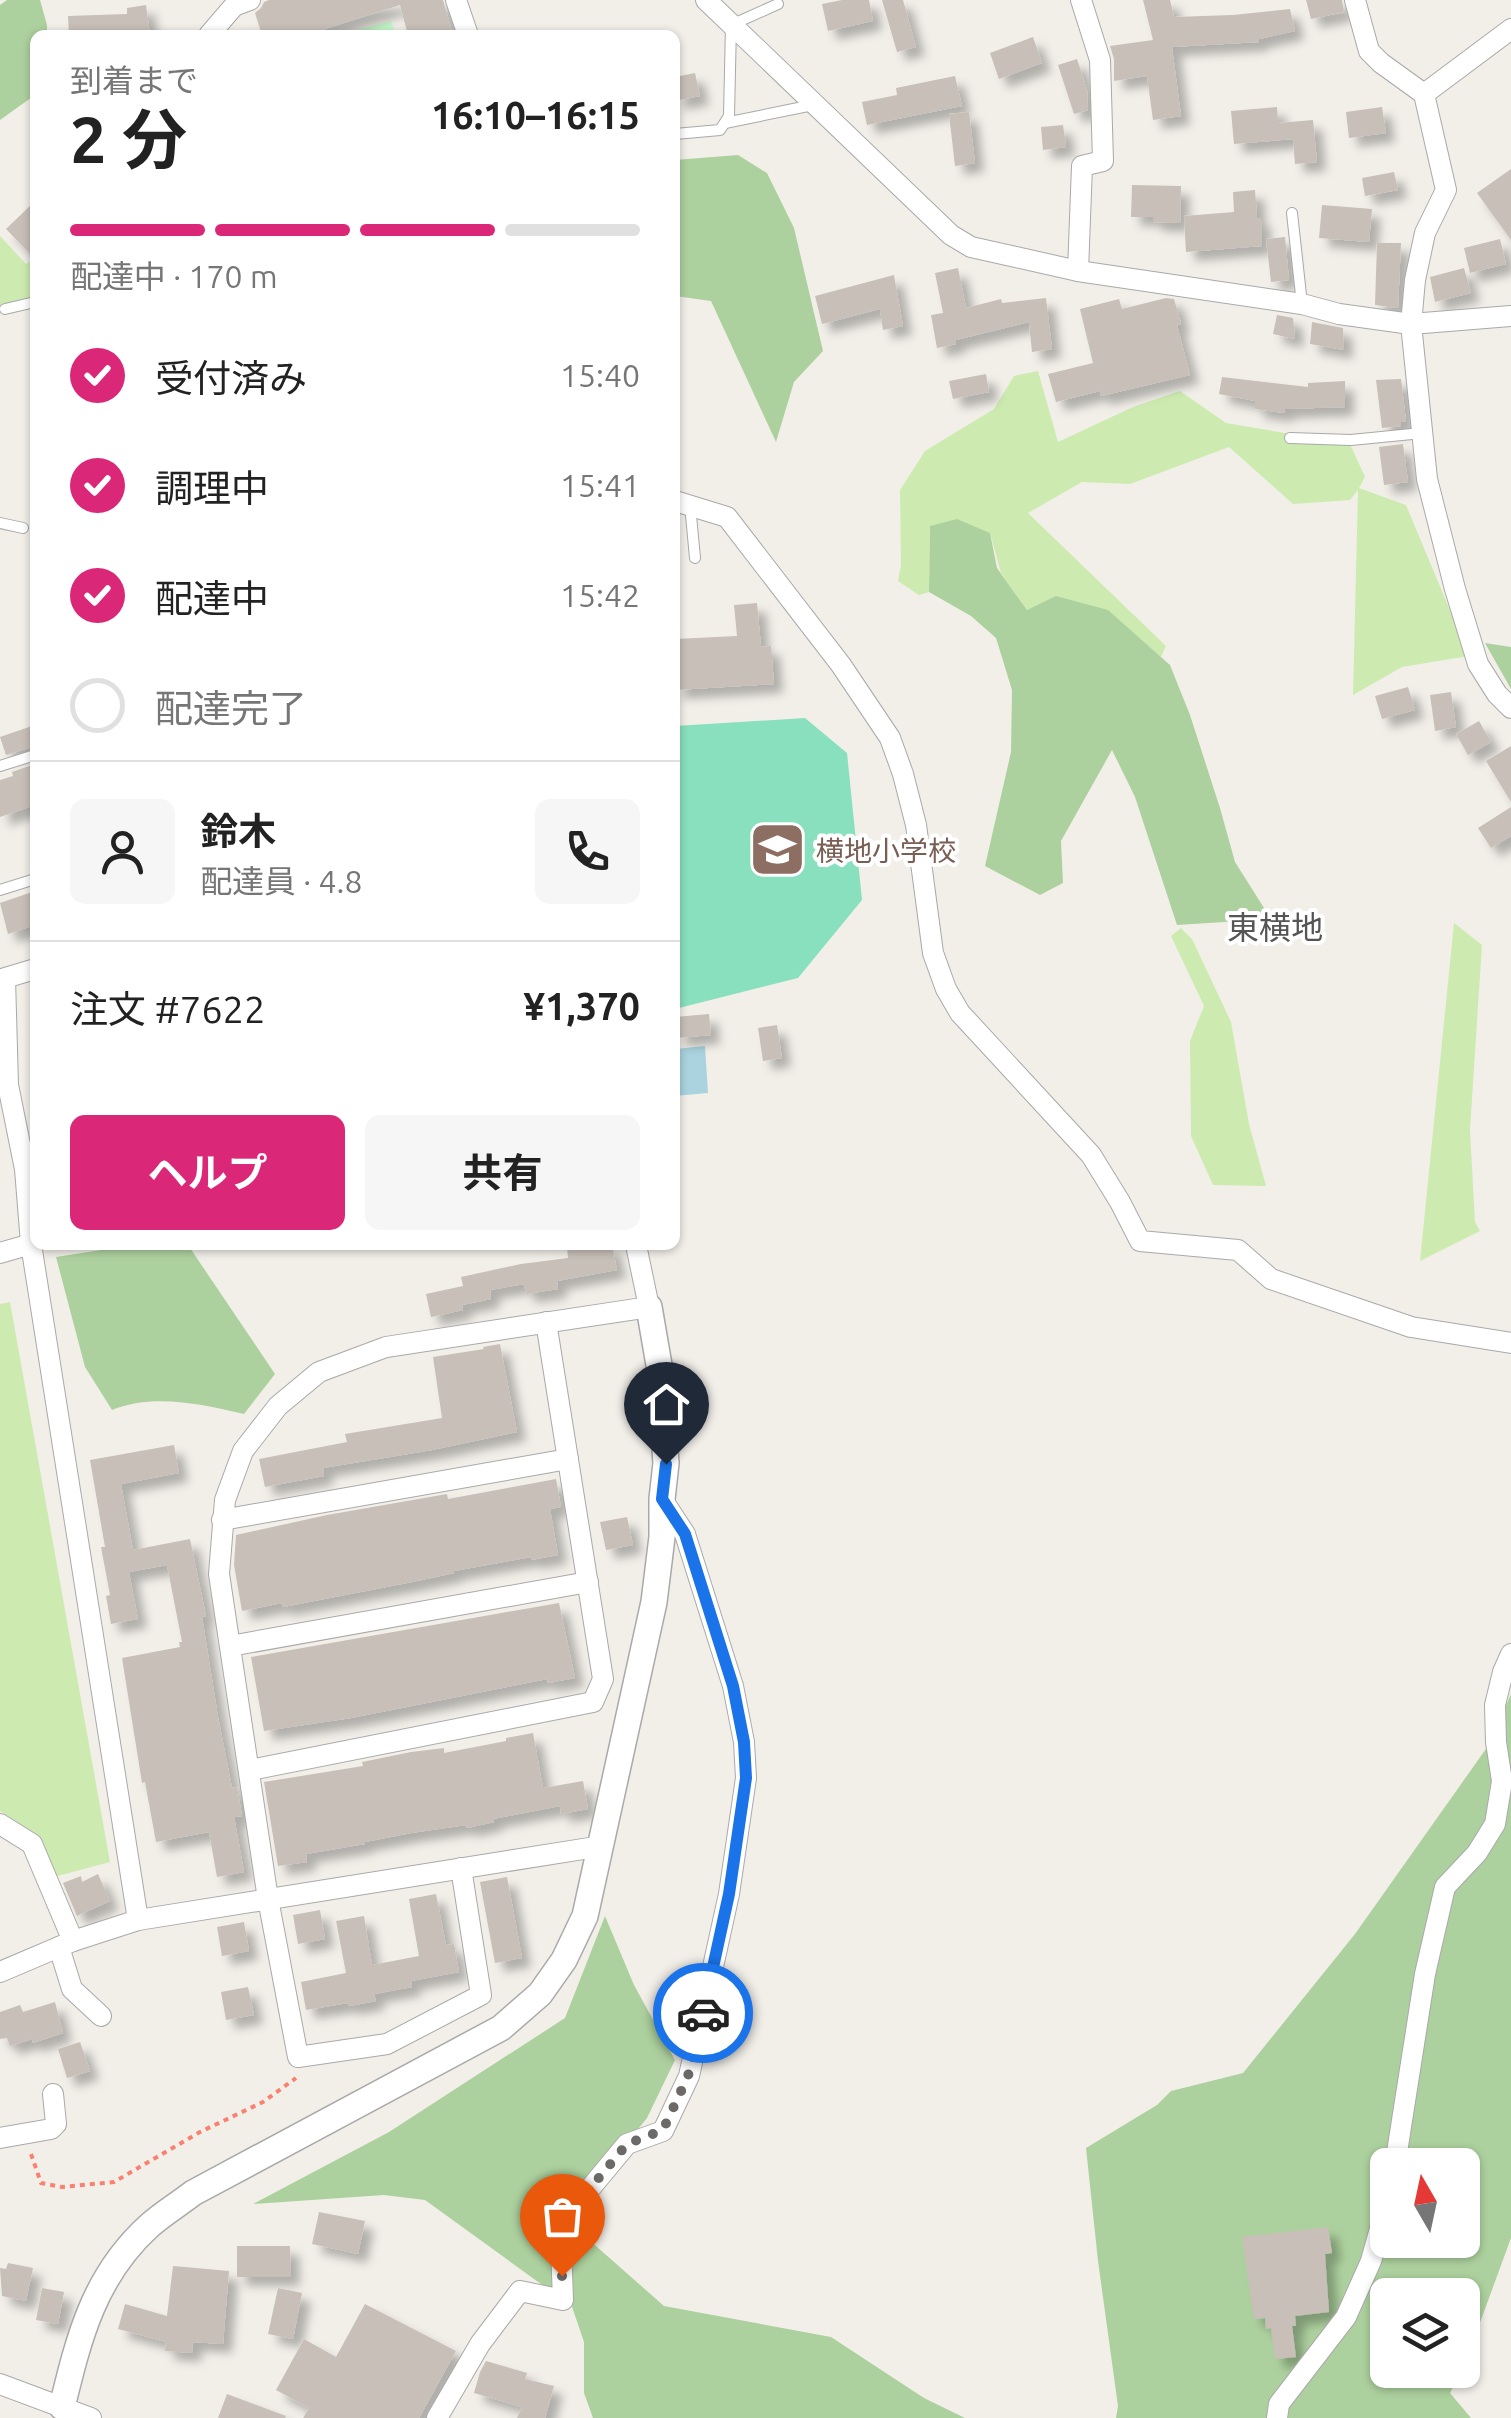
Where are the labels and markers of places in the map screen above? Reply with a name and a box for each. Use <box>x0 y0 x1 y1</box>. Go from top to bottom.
school or university icon: 横地小学校 <box>747 820 807 880</box>
place label: 横地小学校 <box>816 835 956 866</box>
pin <box>624 1362 709 1465</box>
pin <box>520 2174 605 2277</box>

